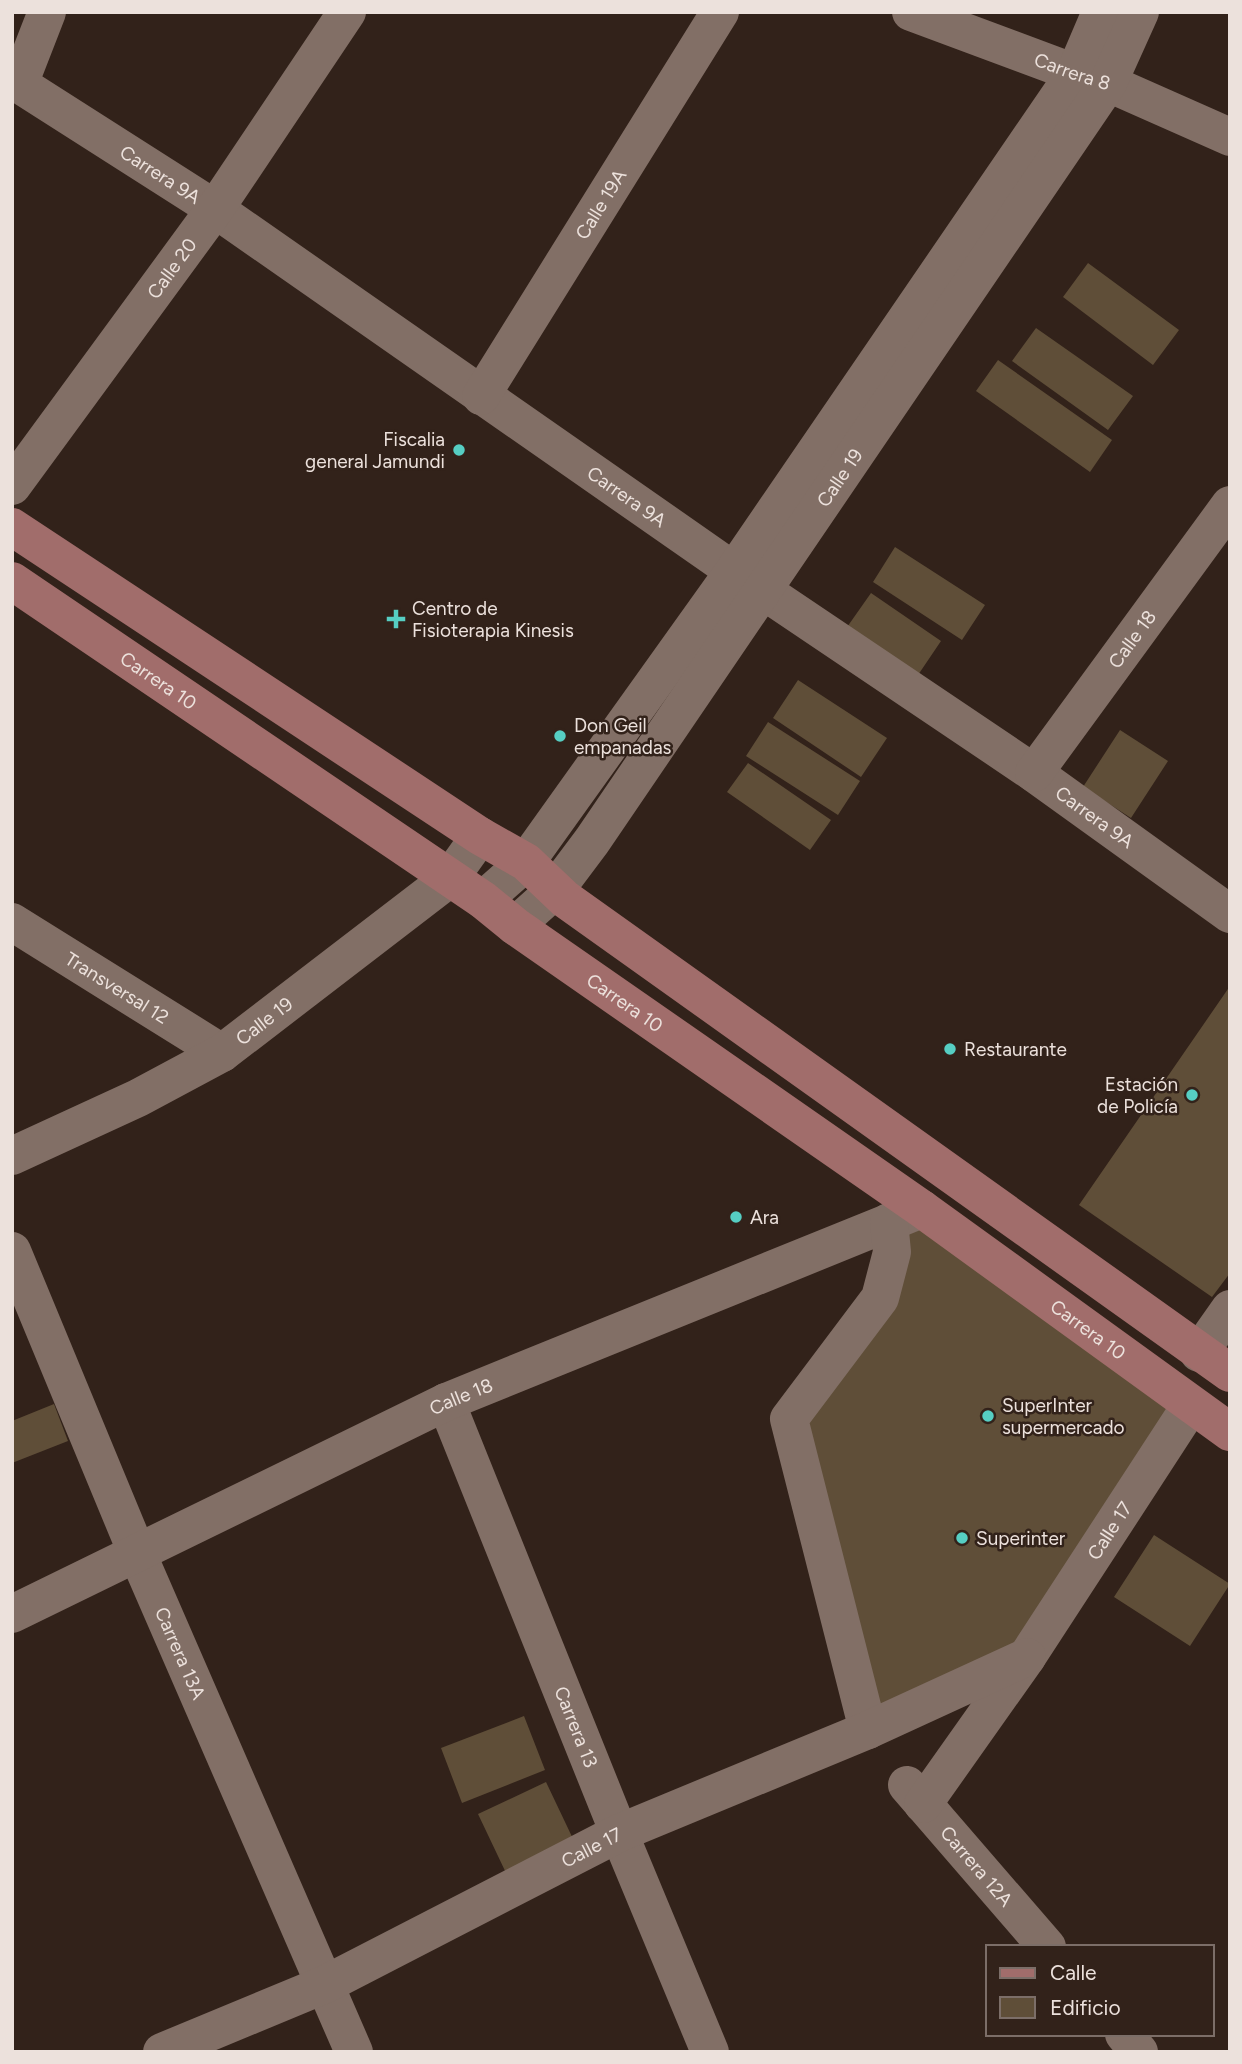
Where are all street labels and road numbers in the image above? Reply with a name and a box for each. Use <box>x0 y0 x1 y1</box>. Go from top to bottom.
street label: Carrera 8 <box>1031 47 1113 95</box>
street label: Carrera 9A <box>116 140 205 208</box>
street label: Calle 19A <box>570 165 631 243</box>
street label: Calle 20 <box>142 233 201 303</box>
street label: Calle 19 <box>812 444 867 511</box>
street label: Carrera 9A <box>583 461 671 532</box>
street label: Calle 18 <box>1103 605 1161 673</box>
street label: Carrera 10 <box>116 646 201 714</box>
street label: Carrera 9A <box>1051 781 1139 853</box>
street label: Transversal 12 <box>61 947 173 1029</box>
street label: Carrera 10 <box>582 968 667 1037</box>
street label: Calle 19 <box>231 992 297 1050</box>
street label: Carrera 10 <box>1046 1294 1130 1364</box>
street label: Calle 18 <box>425 1373 496 1420</box>
street label: Calle 17 <box>1082 1497 1137 1564</box>
street label: Carrera 13A <box>150 1603 211 1703</box>
street label: Carrera 13 <box>550 1683 603 1771</box>
street label: Carrera 12A <box>936 1821 1018 1911</box>
street label: Calle 17 <box>557 1822 625 1872</box>

